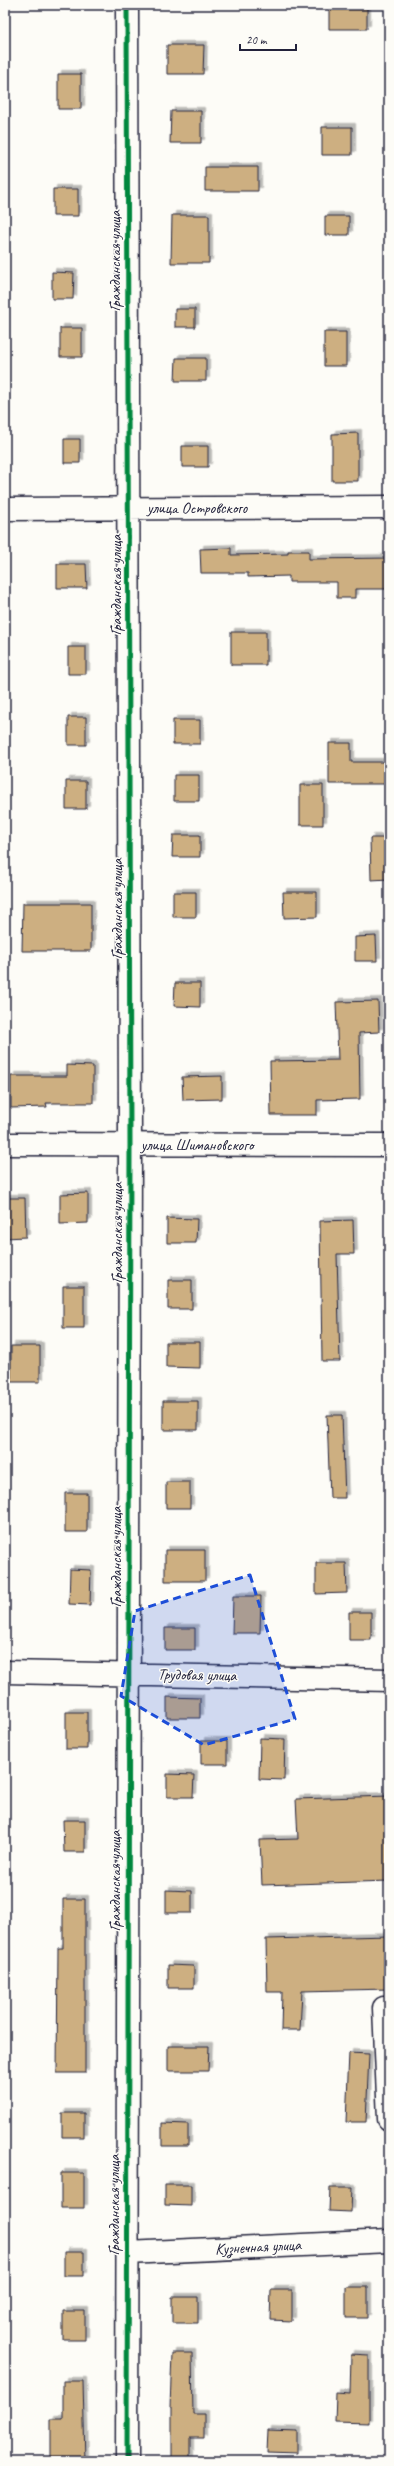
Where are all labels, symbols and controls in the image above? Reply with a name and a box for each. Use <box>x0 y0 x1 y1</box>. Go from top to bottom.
scale bar <box>240 26 296 52</box>
text: 20 m <box>246 32 268 48</box>
street label: Гражданская улица <box>105 209 125 312</box>
street label: улица Островского <box>146 498 248 518</box>
street label: Гражданская улица <box>106 533 126 636</box>
street label: Гражданская улица <box>107 857 127 960</box>
street label: улица Шимановского <box>140 1135 256 1155</box>
street label: Гражданская улица <box>107 1181 127 1284</box>
street label: Гражданская улица <box>106 1505 126 1608</box>
street label: Трудовая улица <box>157 1664 238 1686</box>
street label: Гражданская улица <box>105 1829 125 1932</box>
street label: Гражданская улица <box>104 2153 124 2256</box>
street label: Кузнечная улица <box>214 2235 303 2259</box>

